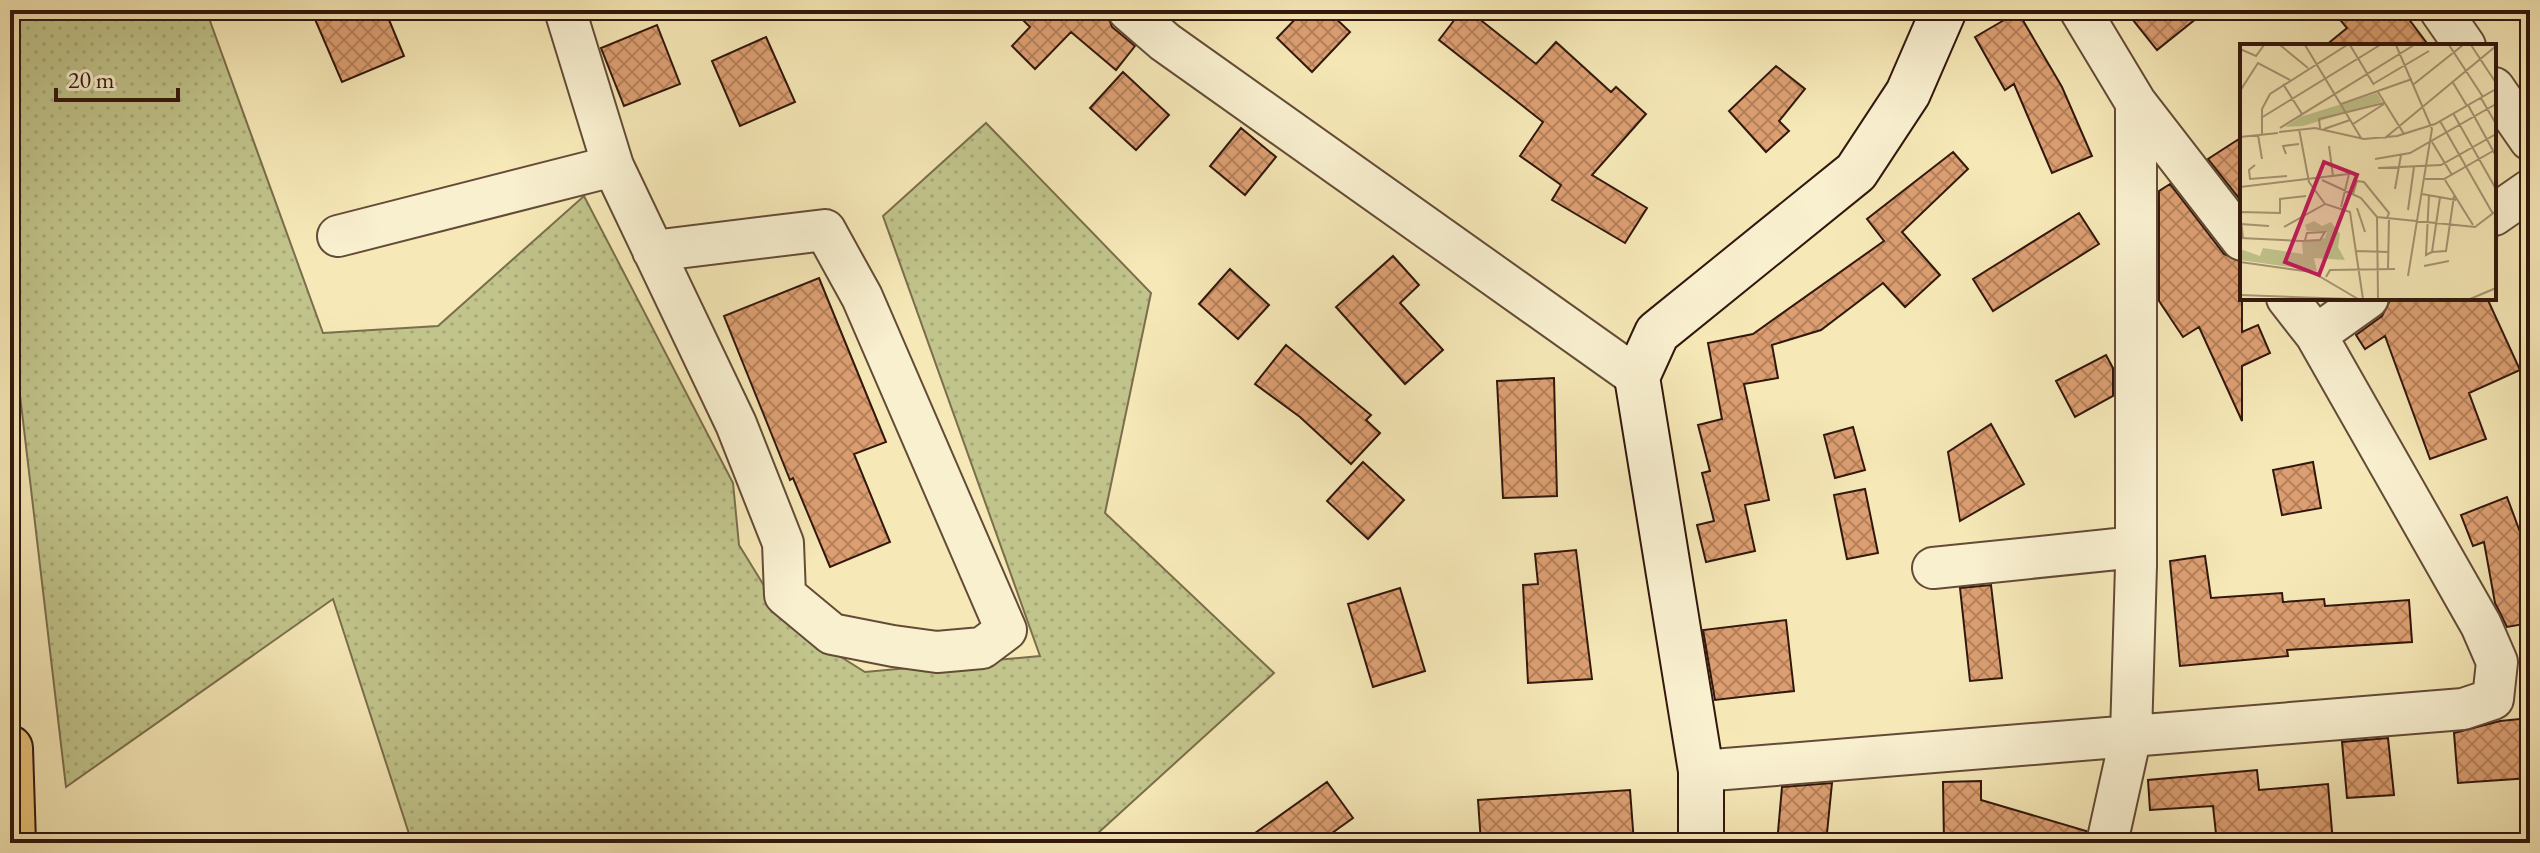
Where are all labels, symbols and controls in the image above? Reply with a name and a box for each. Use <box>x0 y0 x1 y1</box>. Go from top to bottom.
inset map <box>2240 44 2496 300</box>
scale bar <box>56 52 178 102</box>
text: 20 m <box>68 64 115 95</box>

